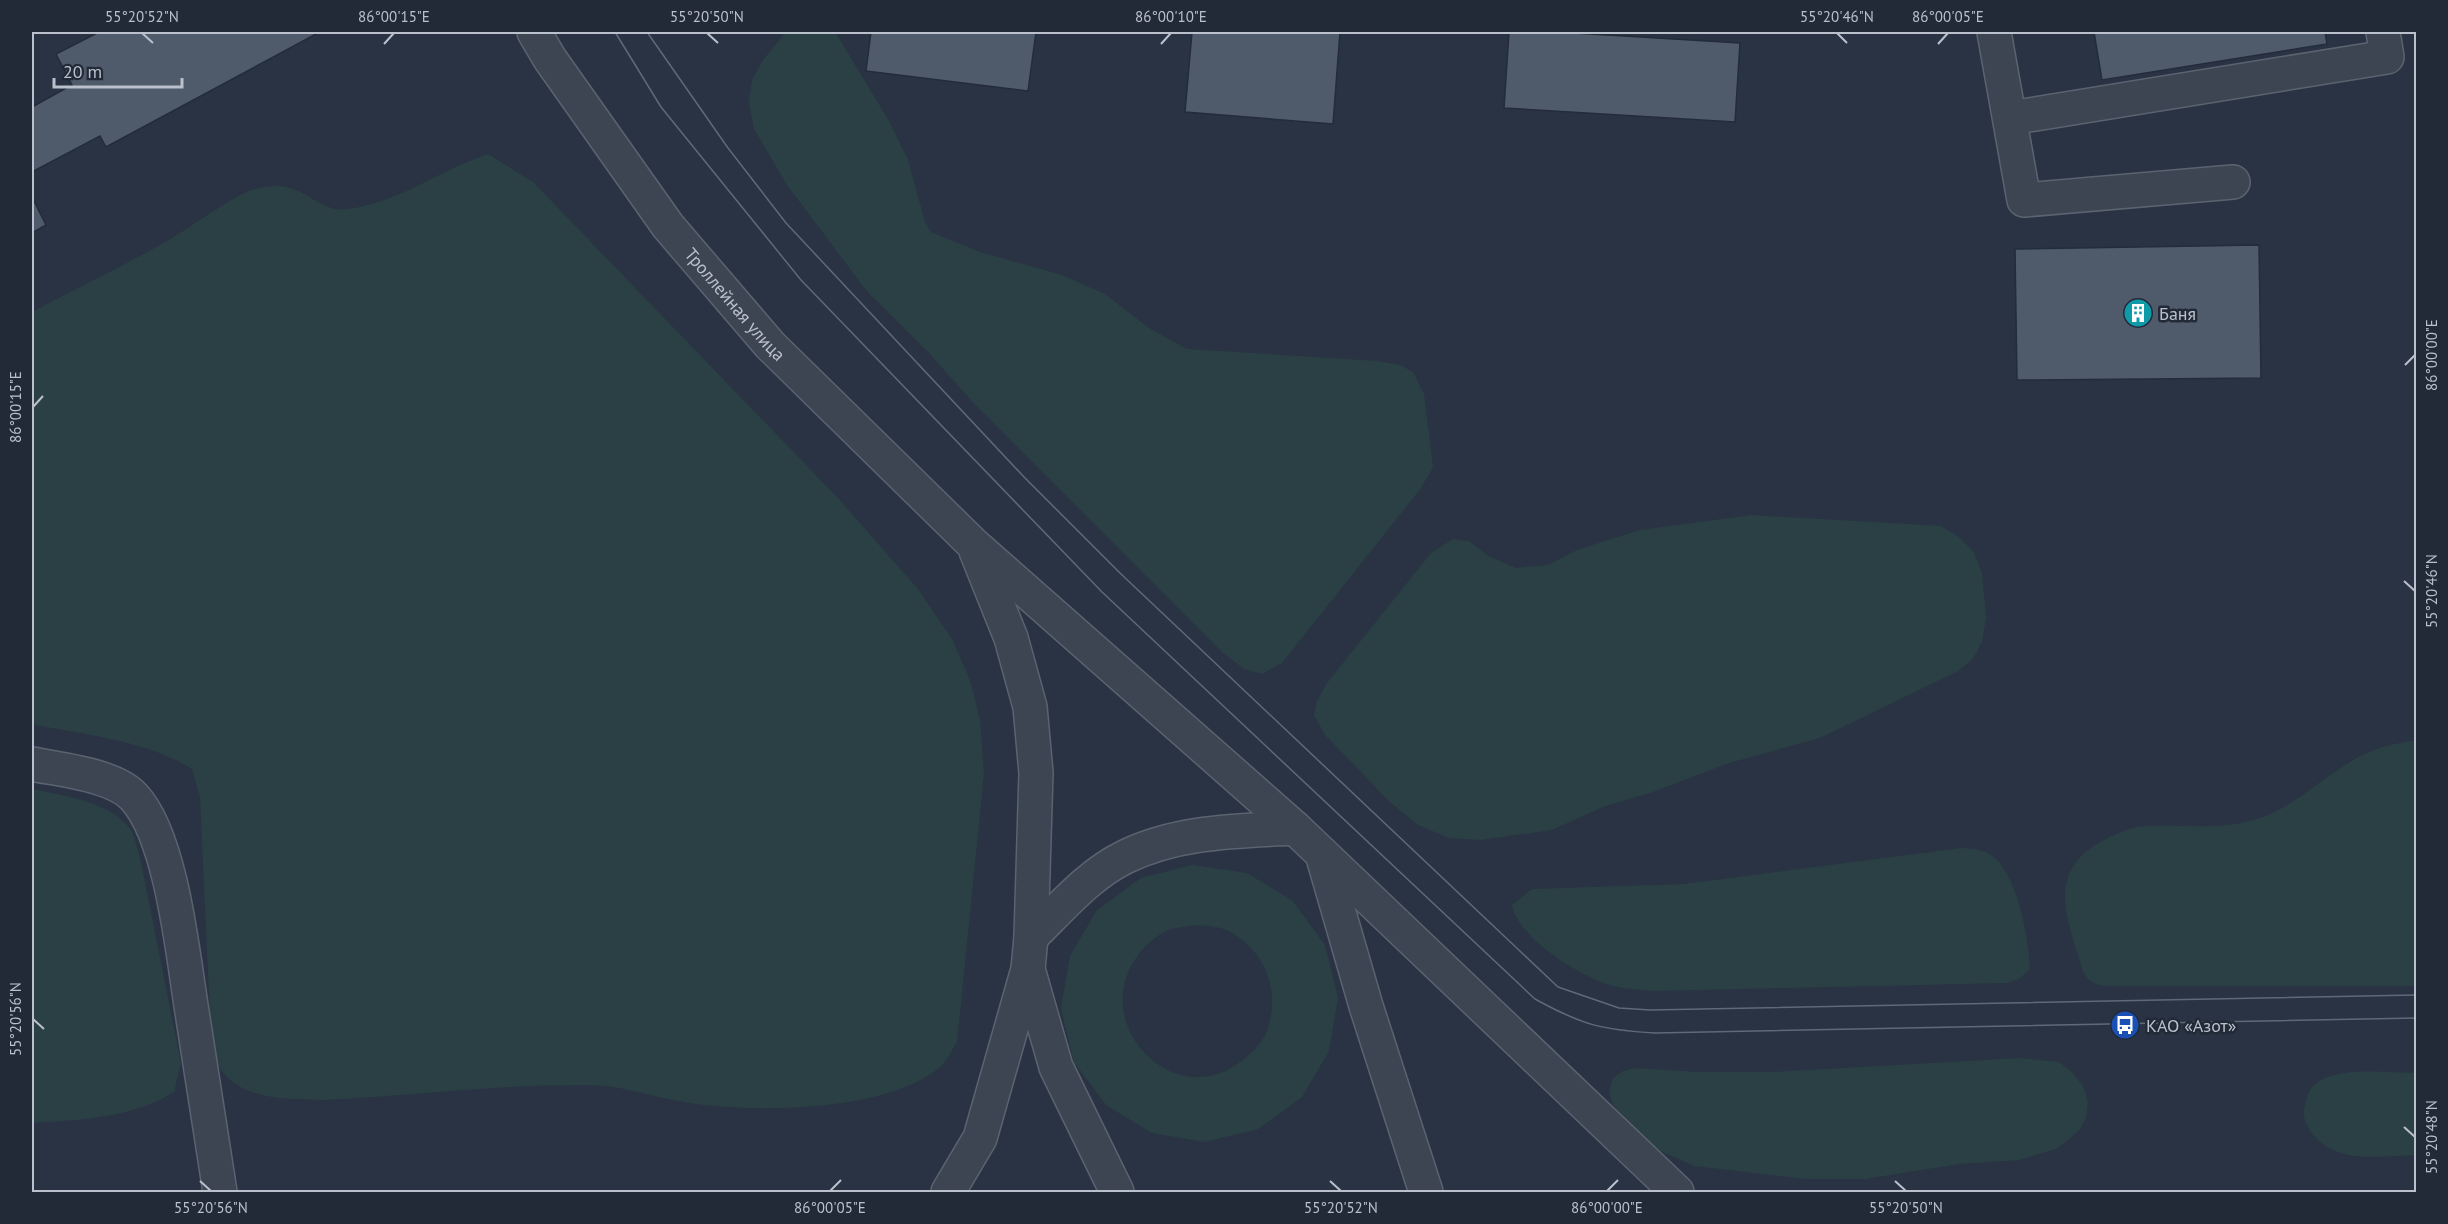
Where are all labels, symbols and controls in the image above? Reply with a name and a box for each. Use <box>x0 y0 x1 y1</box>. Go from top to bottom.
text: 55°20'52"N <box>105 7 179 26</box>
text: 86°00'15"E <box>358 7 430 26</box>
text: 55°20'50"N <box>670 7 744 26</box>
text: 86°00'10"E <box>1135 7 1207 26</box>
text: 55°20'46"N <box>1800 7 1874 26</box>
text: 86°00'05"E <box>1912 7 1984 26</box>
scale bar <box>54 51 182 89</box>
text: 20 m <box>63 60 102 83</box>
street label: Троллейная улица <box>680 243 791 366</box>
building icon: Баня <box>2122 297 2154 329</box>
place label: Баня <box>2159 302 2196 325</box>
text: 86°00'00"E <box>2422 319 2441 391</box>
text: 86°00'15"E <box>6 371 25 443</box>
text: 55°20'46"N <box>2422 554 2441 628</box>
text: 55°20'56"N <box>6 982 25 1056</box>
bus stop icon: КАО «Азот» <box>2109 1009 2141 1041</box>
place label: КАО «Азот» <box>2146 1014 2236 1037</box>
text: 55°20'48"N <box>2422 1100 2441 1174</box>
text: 55°20'56"N <box>174 1198 248 1217</box>
text: 86°00'05"E <box>794 1198 866 1217</box>
text: 55°20'52"N <box>1304 1198 1378 1217</box>
text: 86°00'00"E <box>1571 1198 1643 1217</box>
text: 55°20'50"N <box>1869 1198 1943 1217</box>

